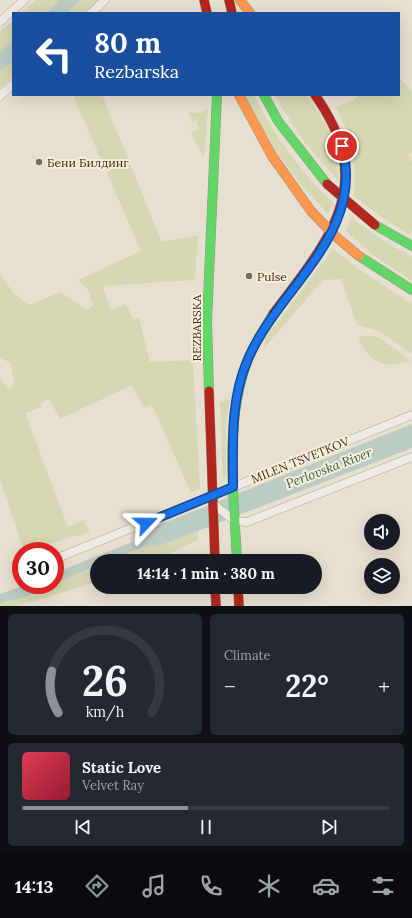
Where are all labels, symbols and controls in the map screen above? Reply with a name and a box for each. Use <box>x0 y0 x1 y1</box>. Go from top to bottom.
text: 80 m <box>94 25 161 61</box>
icon: left <box>28 28 80 80</box>
text: Rezbarska <box>94 60 179 83</box>
pin <box>325 129 359 163</box>
icon: arrive <box>331 135 353 157</box>
place label: Бени Билдинг <box>47 155 129 170</box>
marker: Бени Билдинг <box>34 157 44 167</box>
place label: Pulse <box>257 269 287 284</box>
marker: Pulse <box>244 271 254 281</box>
street label: REZBARSKA <box>189 294 204 362</box>
street label: MILEN TSVETKOV <box>249 433 352 486</box>
water label: Perlovska River <box>283 444 375 492</box>
position arrow <box>125 502 167 544</box>
map controls <box>364 514 400 594</box>
button: sound <box>364 514 400 550</box>
speed limit sign: 30 <box>12 542 64 594</box>
button: layers <box>364 558 400 594</box>
text: 14:14 · 1 min · 380 m <box>137 564 275 583</box>
text: Climate <box>224 647 271 664</box>
text: 26 <box>82 653 128 706</box>
text: 22° <box>285 667 329 705</box>
text: − <box>224 672 236 700</box>
text: + <box>378 672 390 700</box>
text: km/h <box>86 702 125 721</box>
text: Static Love <box>82 758 161 777</box>
text: Velvet Ray <box>82 777 144 794</box>
icon: previous <box>72 816 94 838</box>
icon: pause <box>195 816 217 838</box>
icon: next <box>318 816 340 838</box>
icon: directions <box>83 872 111 900</box>
icon: music <box>140 872 168 900</box>
icon: phone <box>197 872 225 900</box>
icon: climate <box>255 872 283 900</box>
icon: car <box>312 872 340 900</box>
icon: filters <box>369 872 397 900</box>
text: 14:13 <box>15 875 54 898</box>

